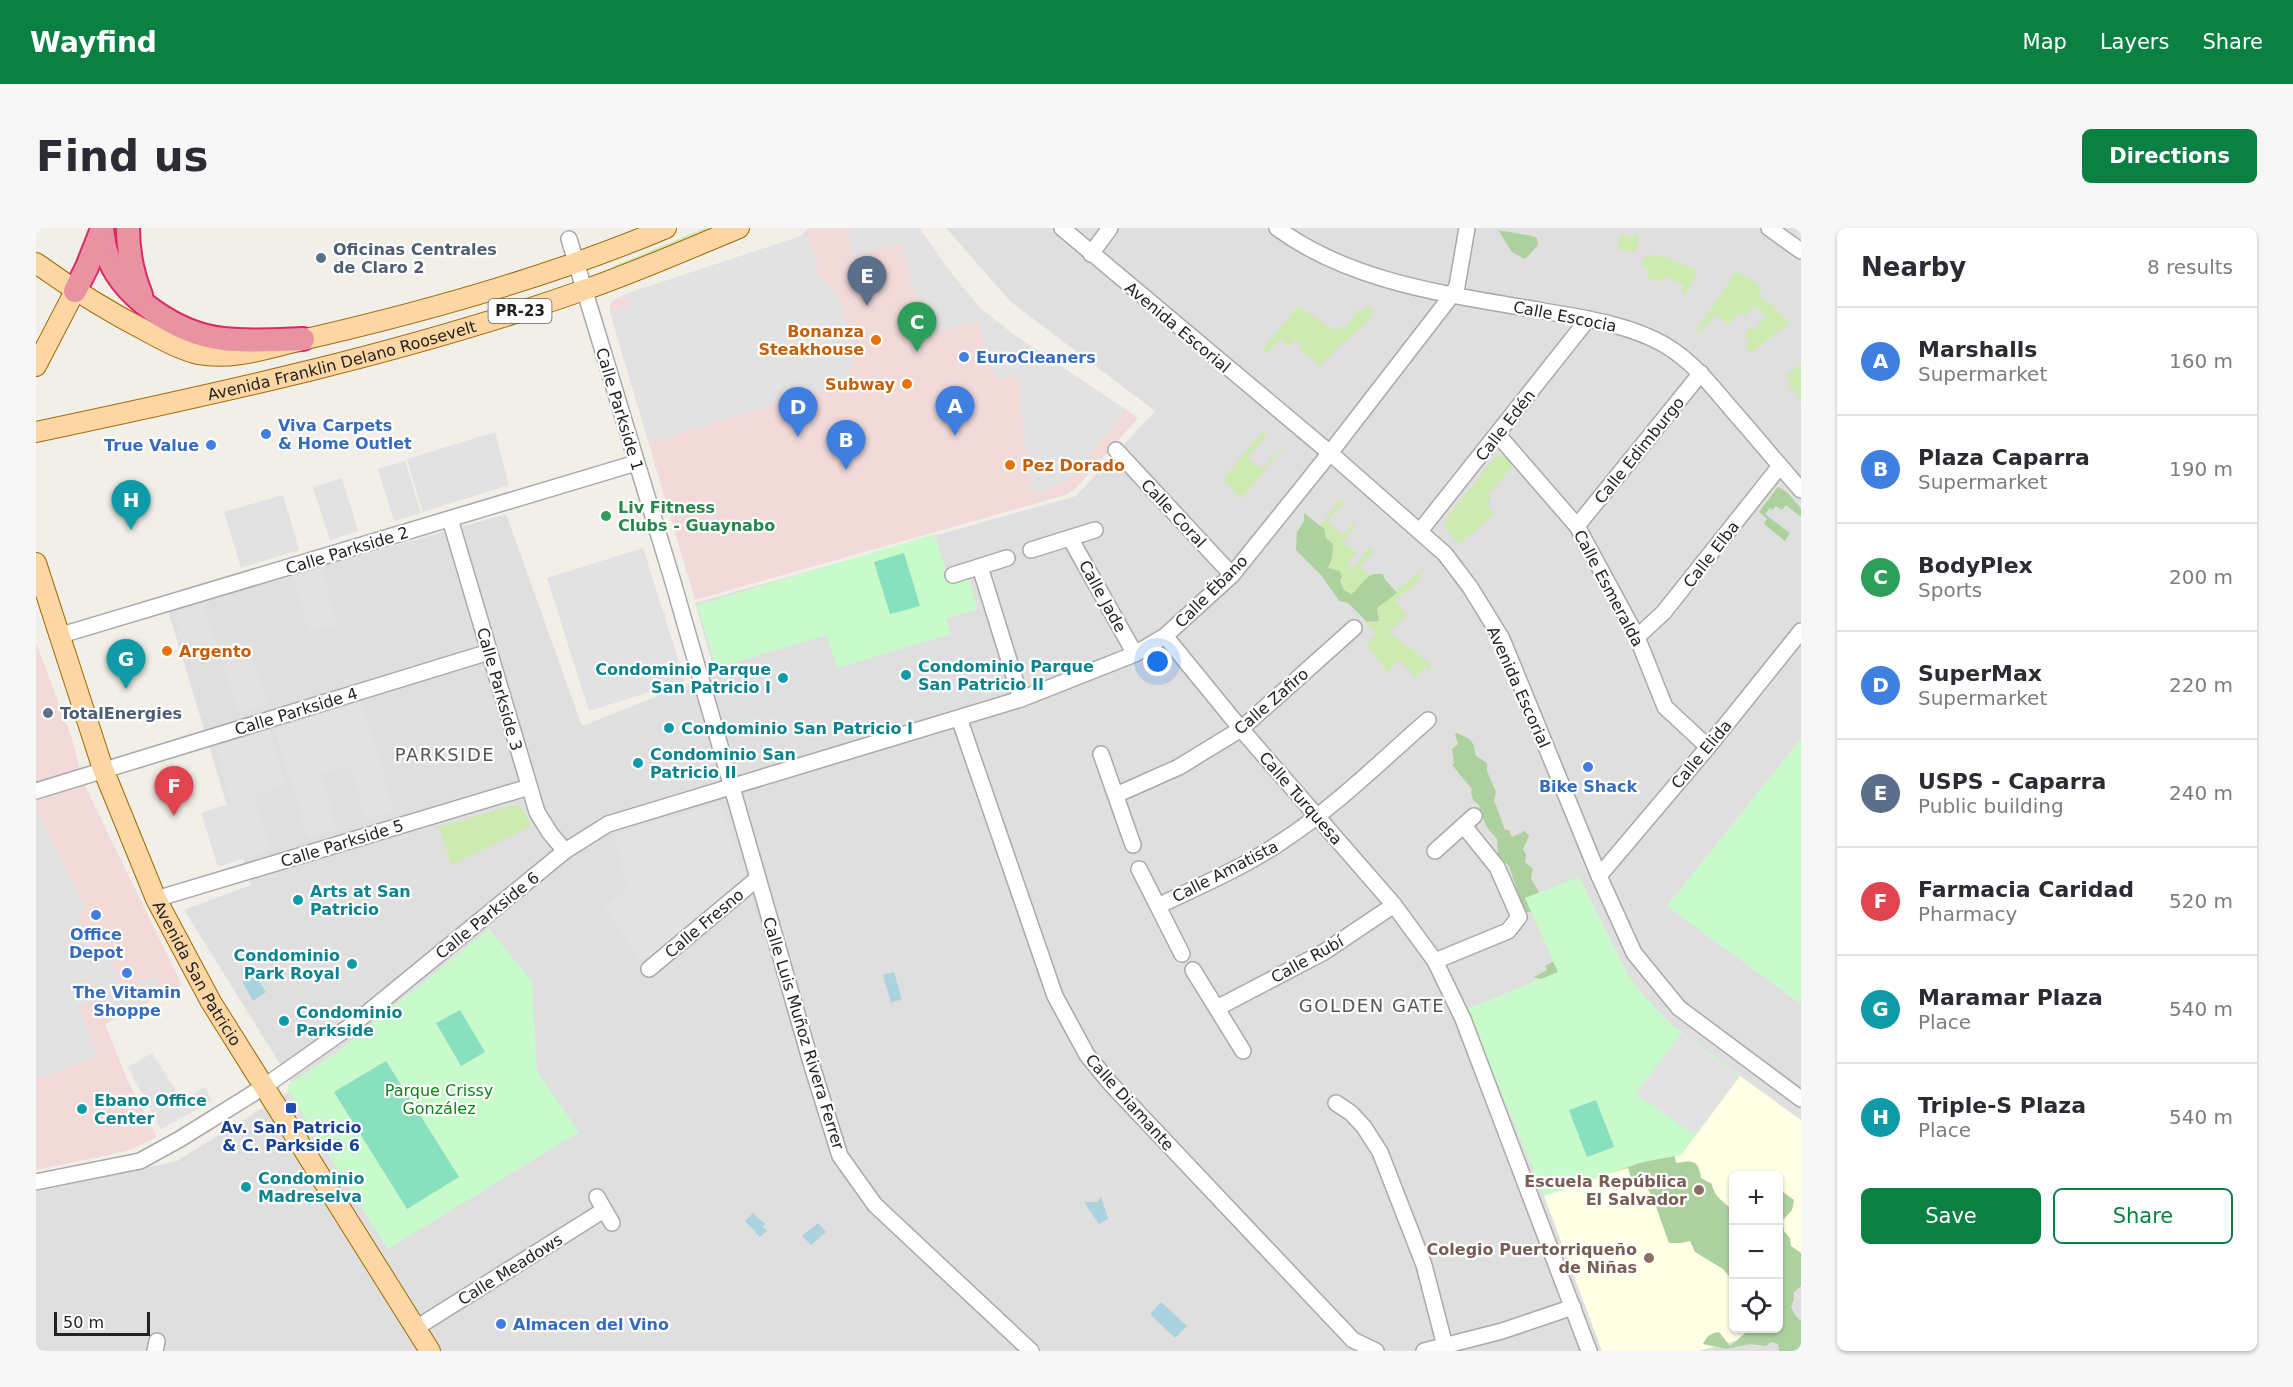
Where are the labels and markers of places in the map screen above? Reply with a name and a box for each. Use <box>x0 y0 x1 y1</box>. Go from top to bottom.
place label: Oficinas Centrales de Claro 2 <box>333 240 497 277</box>
marker: Oficinas Centrales de Claro 2 <box>314 251 328 265</box>
pin: E <box>848 256 886 306</box>
pin: C <box>898 302 936 352</box>
place label: Bonanza Steakhouse <box>758 322 864 359</box>
marker: Bonanza Steakhouse <box>869 333 883 347</box>
place label: EuroCleaners <box>976 348 1096 367</box>
marker: EuroCleaners <box>957 350 971 364</box>
place label: Subway <box>825 375 896 394</box>
marker: Subway <box>900 377 914 391</box>
pin: A <box>936 386 974 436</box>
pin: D <box>778 388 818 437</box>
place label: Viva Carpets & Home Outlet <box>278 416 412 453</box>
pin: B <box>826 420 866 470</box>
marker: Viva Carpets & Home Outlet <box>259 427 273 441</box>
place label: True Value <box>104 436 199 455</box>
marker: True Value <box>204 438 218 452</box>
place label: Pez Dorado <box>1022 456 1125 475</box>
marker: Pez Dorado <box>1003 458 1017 472</box>
pin: H <box>112 480 151 530</box>
place label: Liv Fitness Clubs - Guaynabo <box>618 498 775 535</box>
marker: Liv Fitness Clubs - Guaynabo <box>599 509 613 523</box>
pin: G <box>106 640 146 689</box>
place label: Argento <box>179 642 252 661</box>
marker: Argento <box>160 644 174 658</box>
place label: Condominio Parque San Patricio II <box>918 657 1094 694</box>
place label: Condominio Parque San Patricio I <box>595 660 771 697</box>
marker: Condominio Parque San Patricio II <box>899 668 913 682</box>
marker: Condominio Parque San Patricio I <box>776 671 790 685</box>
place label: TotalEnergies <box>60 704 182 723</box>
marker: TotalEnergies <box>41 706 55 720</box>
place label: Condominio San Patricio I <box>681 719 913 738</box>
marker: Condominio San Patricio I <box>662 721 676 735</box>
place label: Condominio San Patricio II <box>650 745 796 782</box>
marker: Condominio San Patricio II <box>631 756 645 770</box>
marker: Bike Shack <box>1581 760 1595 774</box>
pin: F <box>154 766 194 816</box>
place label: Bike Shack <box>1539 777 1637 796</box>
place label: Arts at San Patricio <box>310 882 411 919</box>
marker: Arts at San Patricio <box>291 893 305 907</box>
marker: Office Depot <box>89 908 103 922</box>
place label: Office Depot <box>69 925 123 962</box>
place label: Condominio Park Royal <box>233 946 340 983</box>
marker: Condominio Park Royal <box>345 957 359 971</box>
marker: The Vitamin Shoppe <box>120 966 134 980</box>
place label: The Vitamin Shoppe <box>73 983 181 1020</box>
place label: Condominio Parkside <box>296 1003 403 1040</box>
marker: Condominio Parkside <box>277 1014 291 1028</box>
place label: Ebano Office Center <box>94 1091 207 1128</box>
marker: Av. San Patricio & C. Parkside 6 <box>284 1101 298 1115</box>
marker: Ebano Office Center <box>75 1102 89 1116</box>
place label: Av. San Patricio & C. Parkside 6 <box>221 1118 361 1155</box>
place label: Condominio Madreselva <box>258 1169 365 1206</box>
place label: Escuela República El Salvador <box>1524 1172 1687 1209</box>
marker: Condominio Madreselva <box>239 1180 253 1194</box>
marker: Escuela República El Salvador <box>1692 1183 1706 1197</box>
place label: Colegio Puertorriqueño de Niñas <box>1427 1240 1637 1277</box>
marker: Colegio Puertorriqueño de Niñas <box>1642 1251 1656 1265</box>
place label: Almacen del Vino <box>513 1315 669 1334</box>
marker: Almacen del Vino <box>494 1317 508 1331</box>

